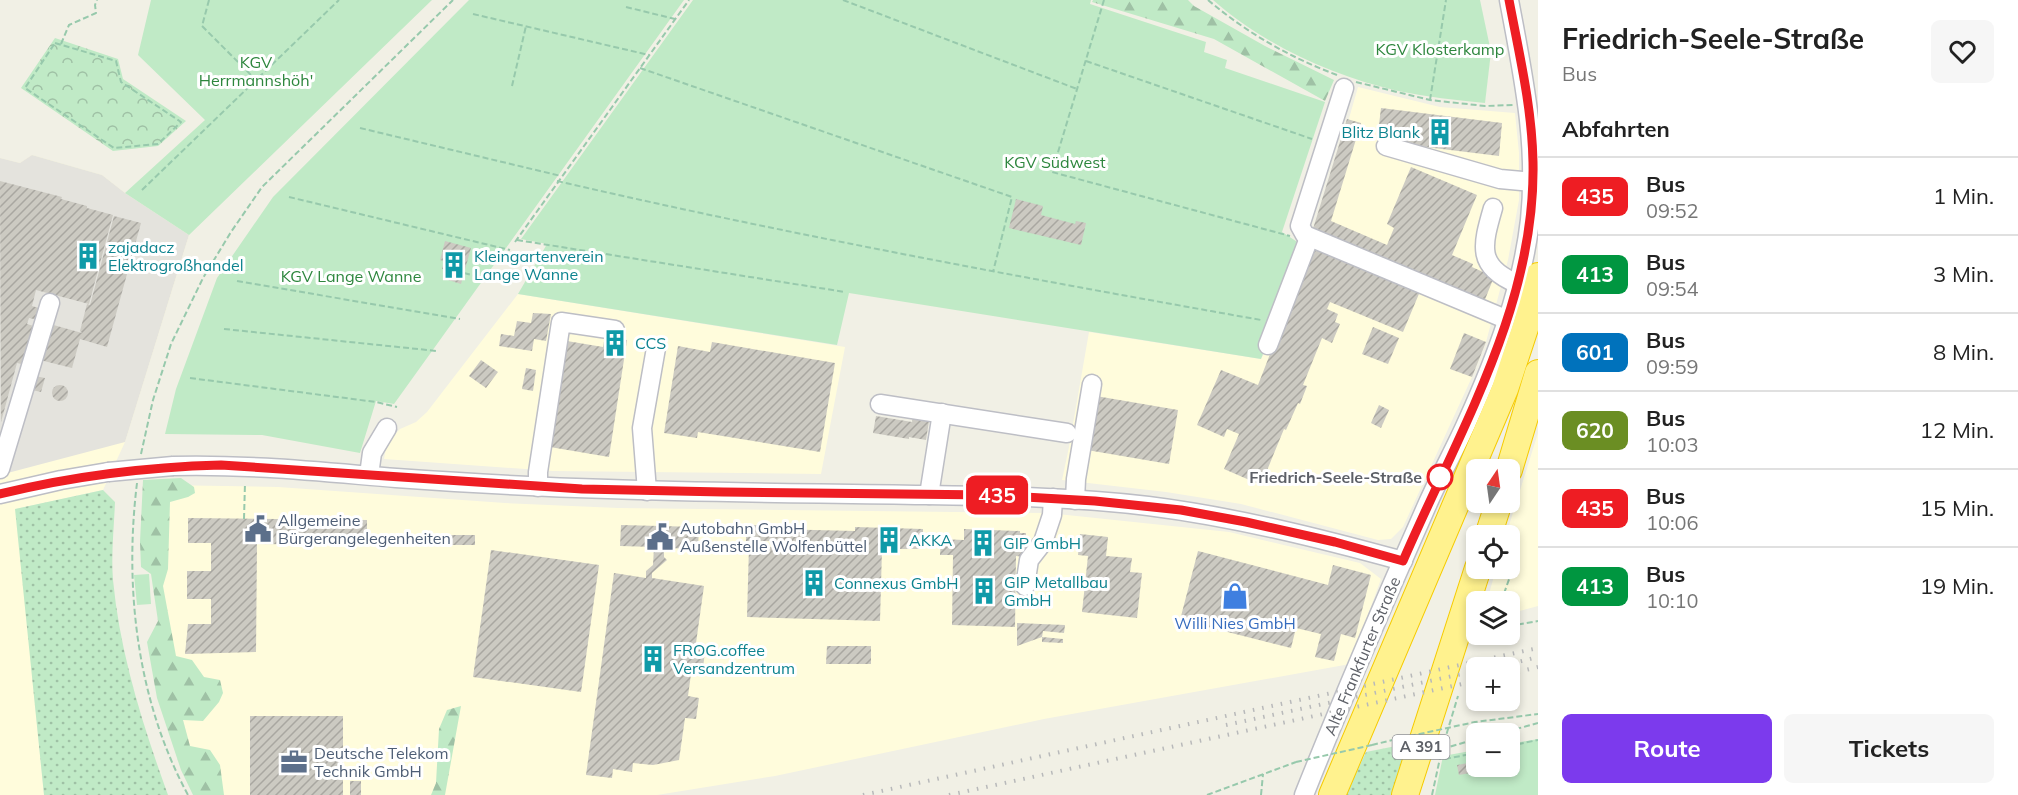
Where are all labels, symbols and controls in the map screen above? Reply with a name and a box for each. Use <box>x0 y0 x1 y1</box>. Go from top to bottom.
button: heart <box>1931 20 1994 83</box>
text: Friedrich-Seele-Straße <box>1562 21 1864 56</box>
park label: KGV Klosterkamp <box>1376 39 1504 59</box>
park label: KGV Herrmannshöh' <box>199 52 313 90</box>
text: Bus <box>1562 61 1597 86</box>
text: Abfahrten <box>1562 115 1670 143</box>
building icon: Blitz Blank <box>1425 117 1455 147</box>
place label: Blitz Blank <box>1342 122 1421 142</box>
park label: KGV Südwest <box>1004 152 1106 172</box>
text: Bus <box>1646 170 1685 198</box>
text: 1 Min. <box>1933 182 1994 210</box>
text: 435 <box>1576 183 1614 209</box>
text: 09:52 <box>1646 198 1699 223</box>
place label: zajadacz Elektrogroßhandel <box>108 237 244 275</box>
building icon: zajadacz Elektrogroßhandel <box>73 241 103 271</box>
place label: Kleingartenverein Lange Wanne <box>474 246 604 284</box>
text: Bus <box>1646 248 1685 276</box>
building icon: Kleingartenverein Lange Wanne <box>439 250 469 280</box>
text: 3 Min. <box>1933 260 1994 288</box>
text: 413 <box>1576 261 1614 287</box>
park label: KGV Lange Wanne <box>281 266 421 286</box>
text: 09:54 <box>1646 276 1699 301</box>
text: Bus <box>1646 326 1685 354</box>
building icon: CCS <box>600 328 630 358</box>
place label: CCS <box>635 333 666 353</box>
text: 8 Min. <box>1933 338 1994 366</box>
text: 601 <box>1576 339 1614 365</box>
text: 09:59 <box>1646 354 1699 379</box>
text: Bus <box>1646 404 1685 432</box>
text: 12 Min. <box>1920 416 1994 444</box>
text: 620 <box>1576 417 1614 443</box>
text: 10:03 <box>1646 432 1699 457</box>
north arrow <box>1466 459 1520 513</box>
map controls <box>1466 459 1520 777</box>
marker: Friedrich-Seele-Straße <box>1427 464 1453 490</box>
place label: Friedrich-Seele-Straße <box>1249 467 1422 487</box>
line badge: 435 <box>962 476 1032 514</box>
text: 435 <box>978 482 1016 508</box>
text: Bus <box>1646 482 1685 510</box>
text: 15 Min. <box>1920 494 1994 522</box>
text: 435 <box>1576 495 1614 521</box>
place label: Allgemeine Bürgerangelegenheiten <box>278 510 451 548</box>
text: 10:06 <box>1646 510 1699 535</box>
public building icon: Allgemeine Bürgerangelegenheiten <box>243 514 273 544</box>
place label: Autobahn GmbH Außenstelle Wolfenbüttel <box>680 518 867 556</box>
public building icon: Autobahn GmbH Außenstelle Wolfenbüttel <box>645 522 675 552</box>
building icon: AKKA <box>874 525 904 555</box>
button: locate <box>1466 525 1520 579</box>
building icon: GIP GmbH <box>968 528 998 558</box>
place label: AKKA <box>909 530 953 550</box>
place label: GIP GmbH <box>1003 533 1081 553</box>
text: Bus <box>1646 560 1685 588</box>
building icon: Connexus GmbH <box>799 568 829 598</box>
place label: GIP Metallbau GmbH <box>1004 572 1108 610</box>
text: 19 Min. <box>1920 572 1994 600</box>
place label: Connexus GmbH <box>834 573 958 593</box>
text: 413 <box>1576 573 1614 599</box>
street label: Alte Frankfurter Straße <box>1319 574 1405 738</box>
building icon: GIP Metallbau GmbH <box>969 576 999 606</box>
shop icon: Willi Nies GmbH <box>1220 581 1250 611</box>
text: 10:10 <box>1646 588 1699 613</box>
button: layers <box>1466 591 1520 645</box>
place label: Willi Nies GmbH <box>1174 613 1296 633</box>
place label: FROG.coffee Versandzentrum <box>673 640 795 678</box>
building icon: FROG.coffee Versandzentrum <box>638 644 668 674</box>
button: + <box>1466 657 1520 711</box>
button: Route <box>1562 714 1772 783</box>
button: Tickets <box>1784 714 1994 783</box>
button: − <box>1466 723 1520 777</box>
road number: A 391 <box>1392 735 1450 759</box>
place label: Deutsche Telekom Technik GmbH <box>314 743 448 781</box>
office icon: Deutsche Telekom Technik GmbH <box>279 747 309 777</box>

